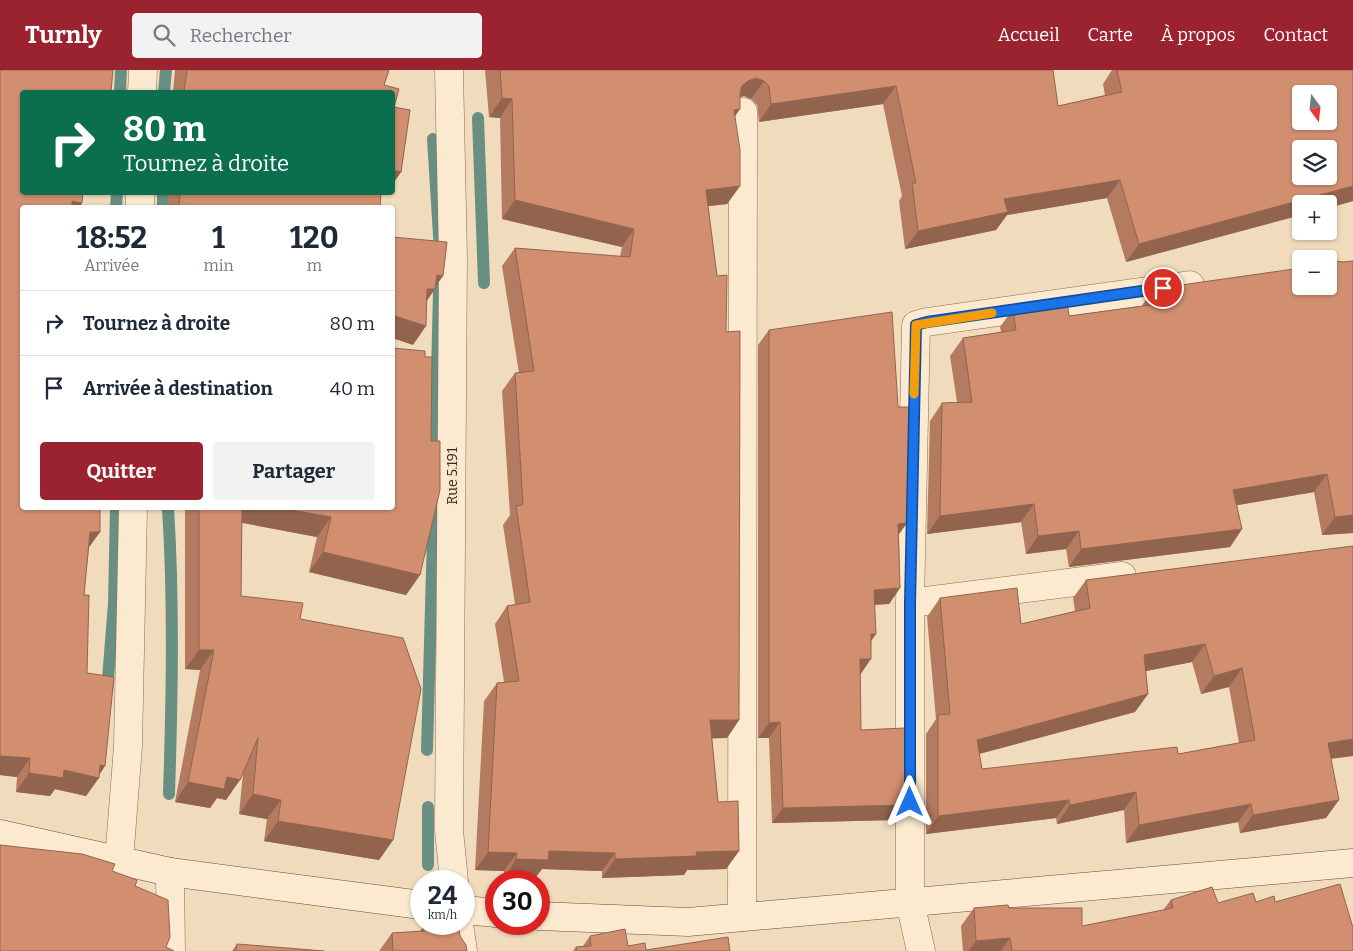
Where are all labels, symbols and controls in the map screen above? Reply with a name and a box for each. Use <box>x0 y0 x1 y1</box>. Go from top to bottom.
search box <box>132 13 482 58</box>
text: Turnly <box>25 21 102 49</box>
icon: search <box>150 21 178 49</box>
text: Rechercher <box>190 24 292 47</box>
text: Accueil <box>998 24 1060 46</box>
text: Carte <box>1088 24 1133 46</box>
text: À propos <box>1161 24 1235 46</box>
text: Contact <box>1263 24 1328 46</box>
north arrow <box>1292 85 1338 130</box>
map controls <box>1292 85 1337 295</box>
text: 80 m <box>123 108 206 150</box>
icon: right <box>40 110 105 175</box>
button: layers <box>1292 140 1337 185</box>
text: Tournez à droite <box>123 150 289 177</box>
button: + <box>1292 195 1337 240</box>
text: 18:52 <box>76 220 147 256</box>
text: 1 <box>212 220 225 256</box>
text: 120 <box>290 220 339 256</box>
button: − <box>1292 250 1337 295</box>
text: Arrivée <box>84 256 139 275</box>
text: min <box>203 256 234 275</box>
text: m <box>307 256 322 275</box>
pin <box>1142 267 1184 309</box>
icon: arrive <box>1149 274 1177 302</box>
icon: right <box>40 309 68 337</box>
text: Tournez à droite <box>83 312 230 335</box>
text: 80 m <box>329 312 375 335</box>
icon: arrive <box>40 374 68 402</box>
text: Arrivée à destination <box>83 377 273 400</box>
text: 40 m <box>330 377 375 400</box>
button: Quitter <box>40 442 203 500</box>
button: Partager <box>213 442 375 500</box>
street label: Rue 5.191 <box>444 447 461 505</box>
position arrow <box>883 775 935 827</box>
speed limit sign: 30 <box>485 870 550 935</box>
text: 24 <box>428 881 457 911</box>
text: km/h <box>428 908 457 922</box>

